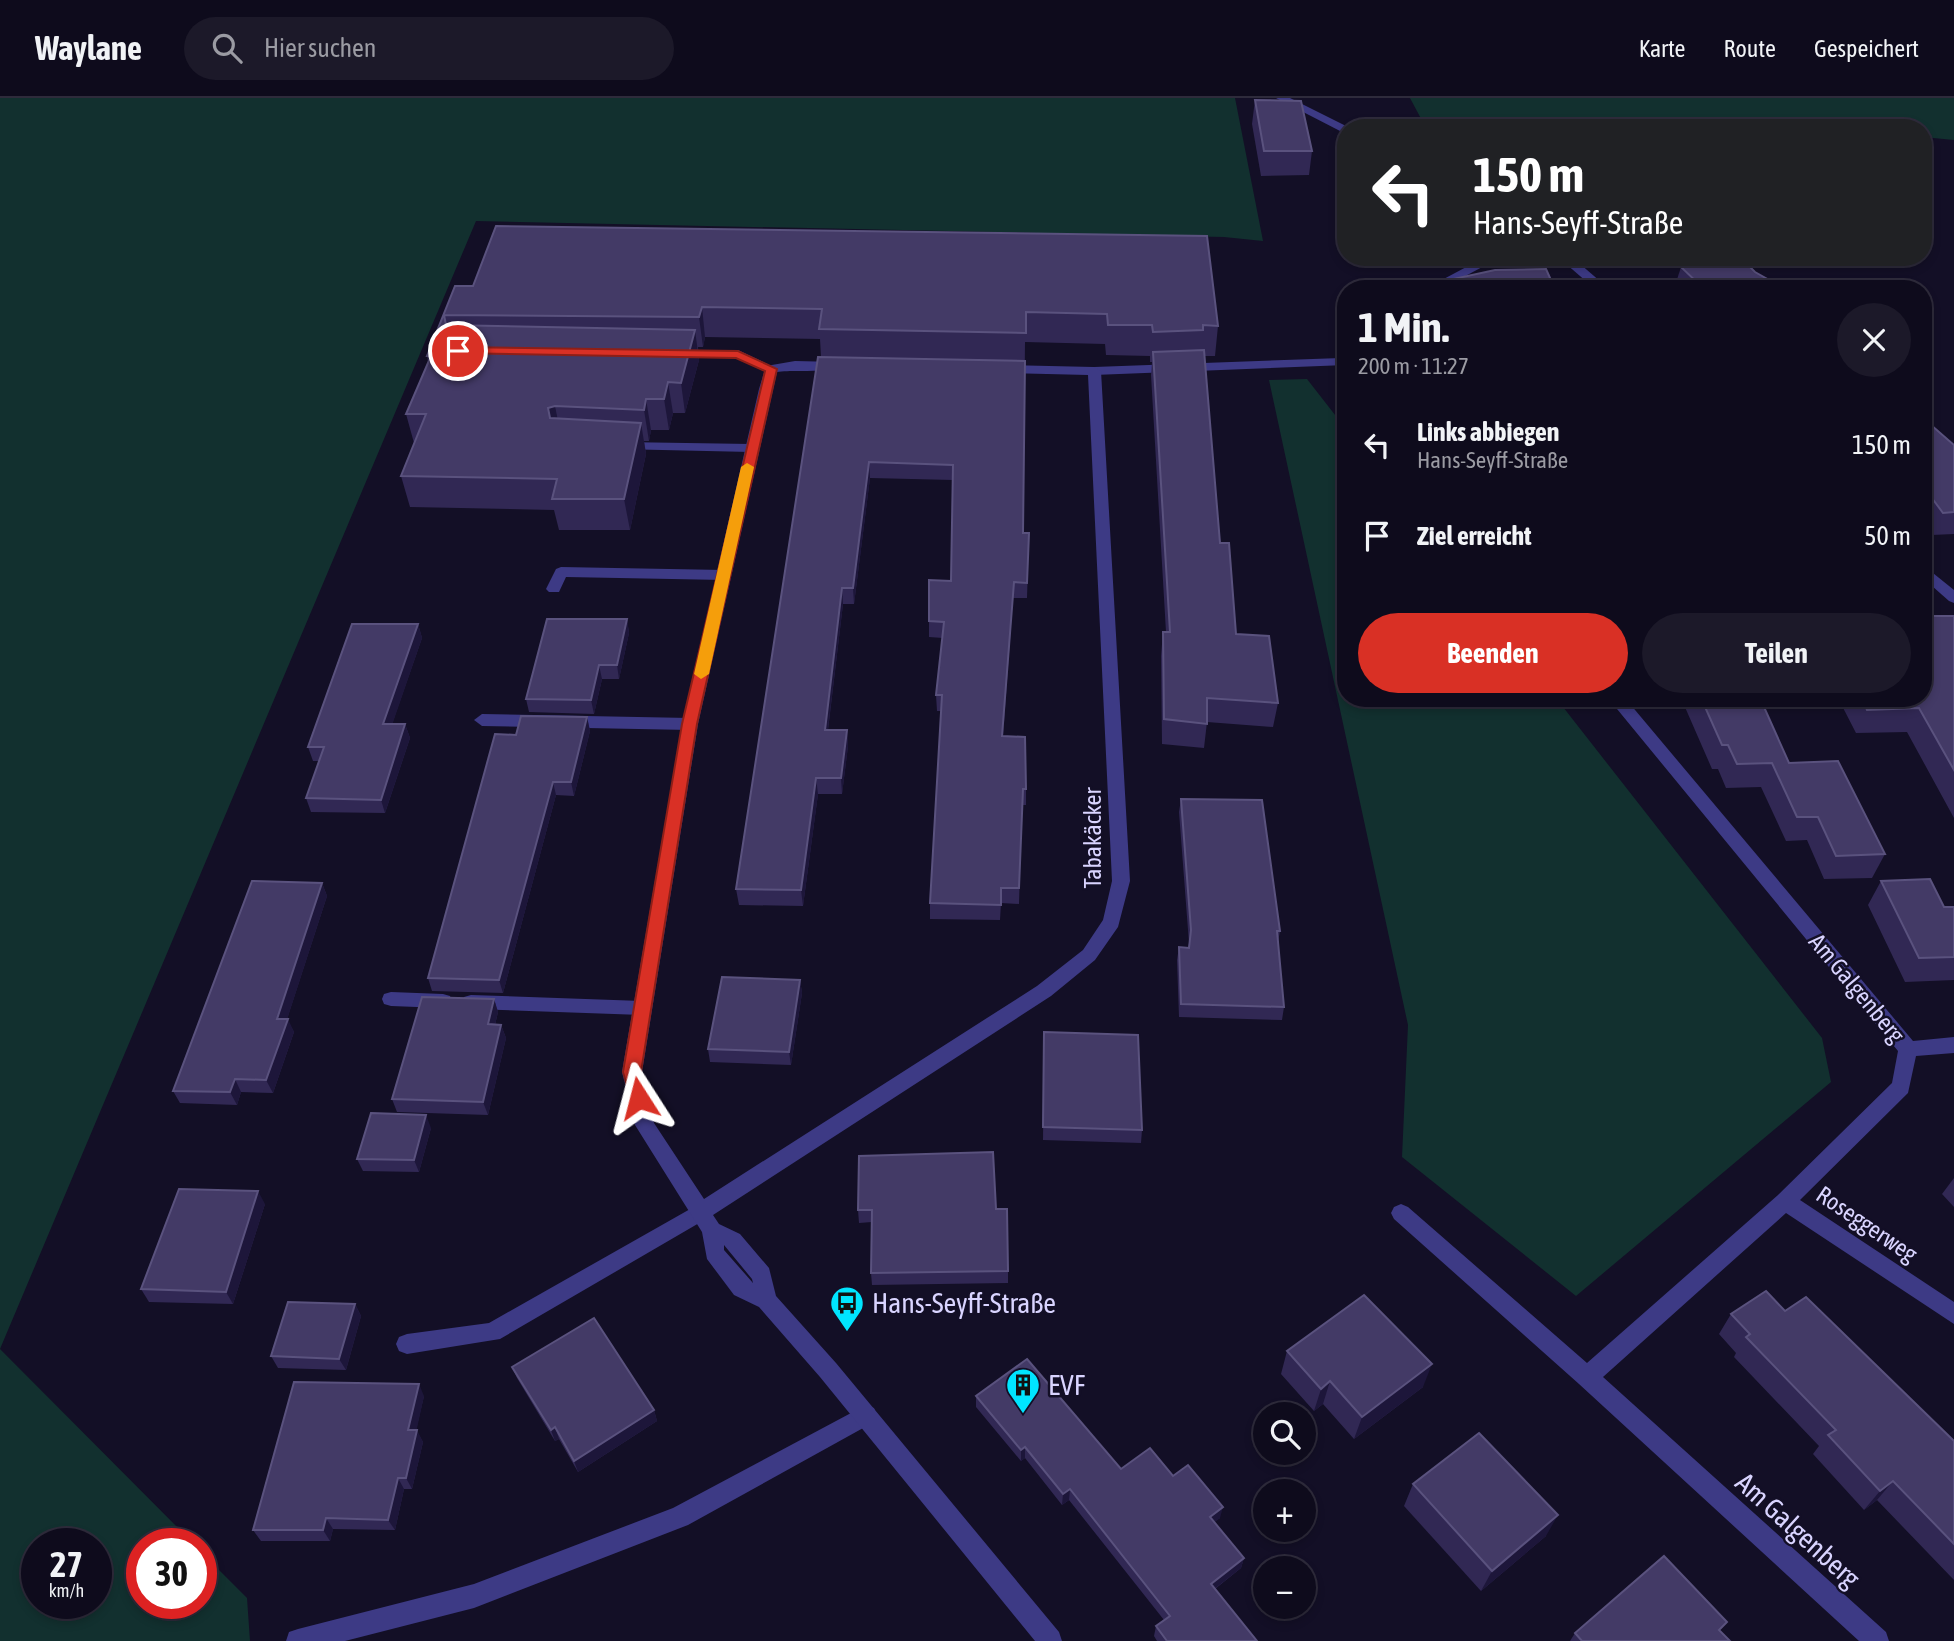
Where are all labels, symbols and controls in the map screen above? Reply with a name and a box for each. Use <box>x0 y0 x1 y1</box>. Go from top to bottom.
search box <box>184 17 674 80</box>
text: Waylane <box>35 29 142 67</box>
icon: search <box>208 29 246 67</box>
text: Hier suchen <box>264 33 376 63</box>
text: Karte <box>1639 35 1685 62</box>
text: Route <box>1723 35 1776 62</box>
text: Gespeichert <box>1814 35 1919 62</box>
text: 150 m <box>1473 146 1584 202</box>
icon: left <box>1358 147 1449 238</box>
text: Hans-Seyff-Straße <box>1473 204 1683 241</box>
text: 1 Min. <box>1358 303 1449 351</box>
button: close <box>1837 303 1911 377</box>
pin <box>428 321 488 381</box>
icon: arrive <box>439 332 477 370</box>
text: 200 m · 11:27 <box>1358 353 1469 379</box>
text: Links abbiegen <box>1417 417 1559 447</box>
icon: left <box>1358 426 1396 464</box>
text: 150 m <box>1852 430 1911 460</box>
text: Hans-Seyff-Straße <box>1417 447 1568 473</box>
icon: arrive <box>1358 517 1396 555</box>
text: Ziel erreicht <box>1417 521 1532 551</box>
text: 50 m <box>1864 521 1911 551</box>
button: Beenden <box>1358 613 1628 693</box>
button: Teilen <box>1642 613 1911 693</box>
street label: Tabakäcker <box>1079 786 1106 889</box>
street label: Am Galgenberg <box>1804 928 1911 1048</box>
position arrow <box>602 1061 676 1135</box>
street label: Roseggerweg <box>1812 1180 1923 1268</box>
bus stop icon: Hans-Seyff-Straße <box>828 1284 866 1333</box>
place label: Hans-Seyff-Straße <box>872 1287 1056 1319</box>
building icon: EVF <box>1004 1366 1042 1415</box>
place label: EVF <box>1048 1369 1085 1401</box>
map controls <box>1253 1402 1316 1619</box>
button: search <box>1253 1402 1316 1465</box>
street label: Am Galgenberg <box>1729 1466 1867 1594</box>
button: + <box>1253 1479 1316 1542</box>
speed limit sign: 30 <box>126 1528 217 1619</box>
text: 27 <box>50 1544 83 1584</box>
button: − <box>1253 1556 1316 1619</box>
text: km/h <box>49 1580 84 1601</box>

